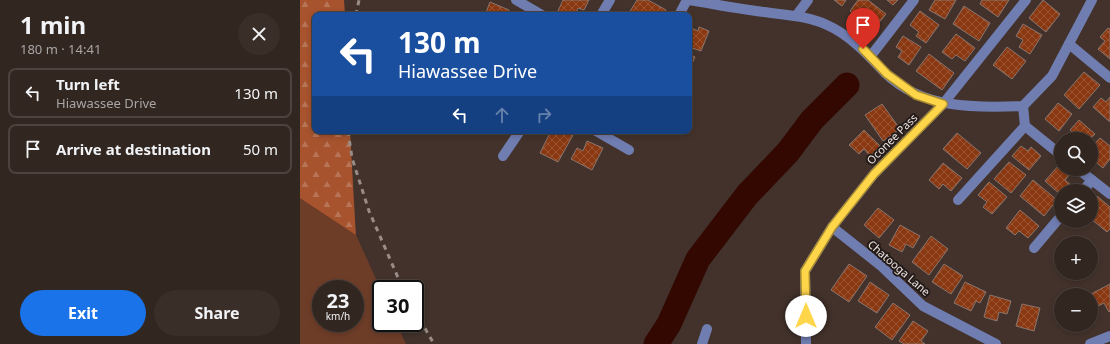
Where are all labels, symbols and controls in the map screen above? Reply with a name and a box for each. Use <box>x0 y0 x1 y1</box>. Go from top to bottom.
text: 1 min <box>20 8 86 41</box>
pin <box>846 8 880 49</box>
button: close <box>238 13 280 55</box>
icon: arrive <box>852 14 874 36</box>
text: 130 m <box>398 23 481 61</box>
icon: left <box>332 28 384 80</box>
text: 180 m · 14:41 <box>20 40 101 58</box>
text: Hiawassee Drive <box>398 59 537 83</box>
text: Turn left <box>56 74 120 94</box>
icon: left <box>22 82 44 104</box>
text: 130 m <box>234 83 278 103</box>
text: Hiawassee Drive <box>56 94 156 112</box>
icon: left <box>449 104 471 126</box>
icon: ahead <box>491 104 513 126</box>
icon: right <box>533 104 555 126</box>
street label: Oconee Pass <box>863 110 920 167</box>
map controls <box>1054 132 1098 332</box>
button: search <box>1054 132 1098 176</box>
icon: arrive <box>22 138 44 160</box>
text: Arrive at destination <box>56 139 211 159</box>
text: 50 m <box>243 139 278 159</box>
button: layers <box>1054 184 1098 228</box>
street label: Chatooga Lane <box>865 236 934 299</box>
button: + <box>1054 236 1098 280</box>
speed limit sign: 30 <box>372 280 424 332</box>
text: 23 <box>327 287 349 314</box>
button: − <box>1054 288 1098 332</box>
button: Exit <box>20 290 146 336</box>
button: Share <box>154 290 280 336</box>
position arrow <box>785 295 827 337</box>
text: km/h <box>326 309 350 323</box>

